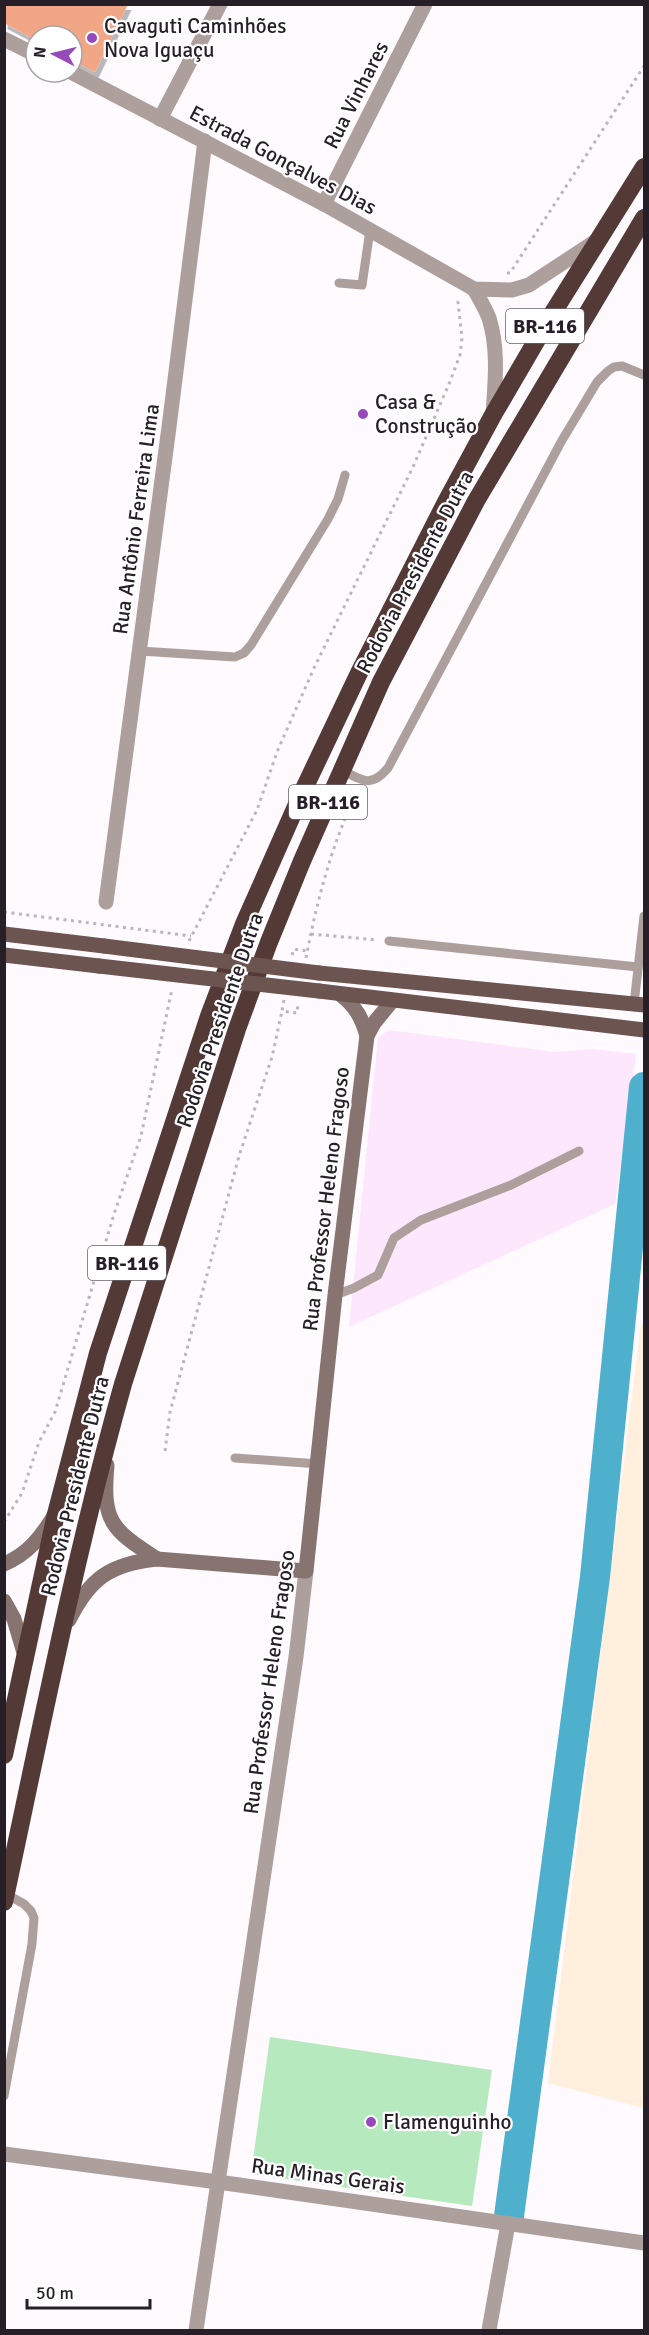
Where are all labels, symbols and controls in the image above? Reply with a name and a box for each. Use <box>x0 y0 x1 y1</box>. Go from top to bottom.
place label: Cavaguti Caminhões Nova Iguaçu <box>104 13 286 63</box>
north arrow <box>24 24 84 84</box>
marker: Cavaguti Caminhões Nova Iguaçu <box>85 31 99 45</box>
street label: Rua Vinhares <box>318 37 394 153</box>
text: N <box>30 46 51 59</box>
street label: Estrada Gonçalves Dias <box>185 100 381 220</box>
road number: BR-116 <box>506 309 584 343</box>
place label: Casa & Construção <box>375 389 477 439</box>
street label: Rua Antônio Ferreira Lima <box>107 402 165 636</box>
marker: Casa & Construção <box>356 407 370 421</box>
street label: Rodovia Presidente Dutra <box>351 466 479 678</box>
road number: BR-116 <box>289 785 367 819</box>
street label: Rodovia Presidente Dutra <box>171 909 269 1131</box>
street label: Rua Professor Heleno Fragoso <box>297 1065 355 1333</box>
road number: BR-116 <box>88 1246 166 1280</box>
street label: Rodovia Presidente Dutra <box>35 1373 115 1599</box>
street label: Rua Professor Heleno Fragoso <box>238 1548 300 1816</box>
place label: Flamenguinho <box>383 2109 512 2135</box>
marker: Flamenguinho <box>364 2115 378 2129</box>
street label: Rua Minas Gerais <box>250 2152 406 2200</box>
scale bar <box>27 2272 150 2310</box>
text: 50 m <box>36 2282 74 2304</box>

